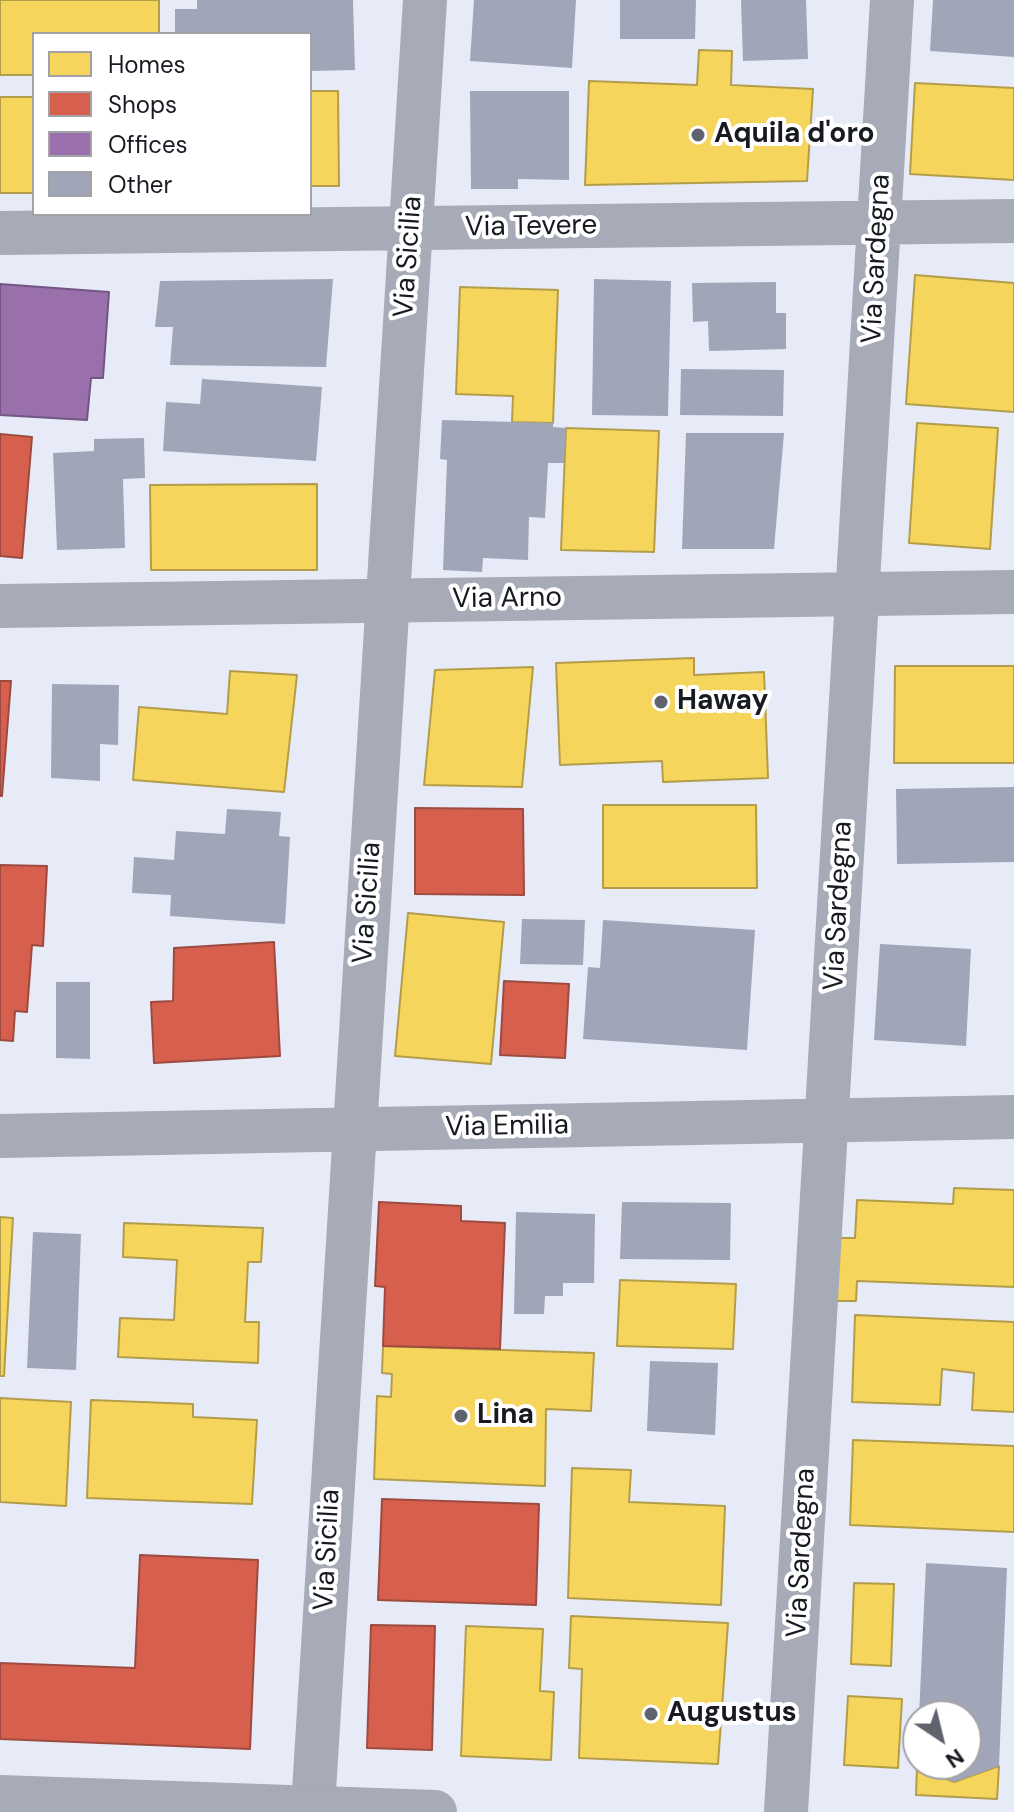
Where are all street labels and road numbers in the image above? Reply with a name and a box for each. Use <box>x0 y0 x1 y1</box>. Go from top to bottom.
street label: Via Sardegna <box>856 173 898 345</box>
street label: Via Sicilia <box>388 195 430 319</box>
street label: Via Tevere <box>465 209 597 245</box>
street label: Via Arno <box>452 581 562 617</box>
street label: Via Sardegna <box>818 820 860 992</box>
street label: Via Sicilia <box>347 841 389 965</box>
street label: Via Emilia <box>445 1109 569 1145</box>
street label: Via Sardegna <box>781 1467 823 1639</box>
street label: Via Sicilia <box>308 1488 348 1612</box>

